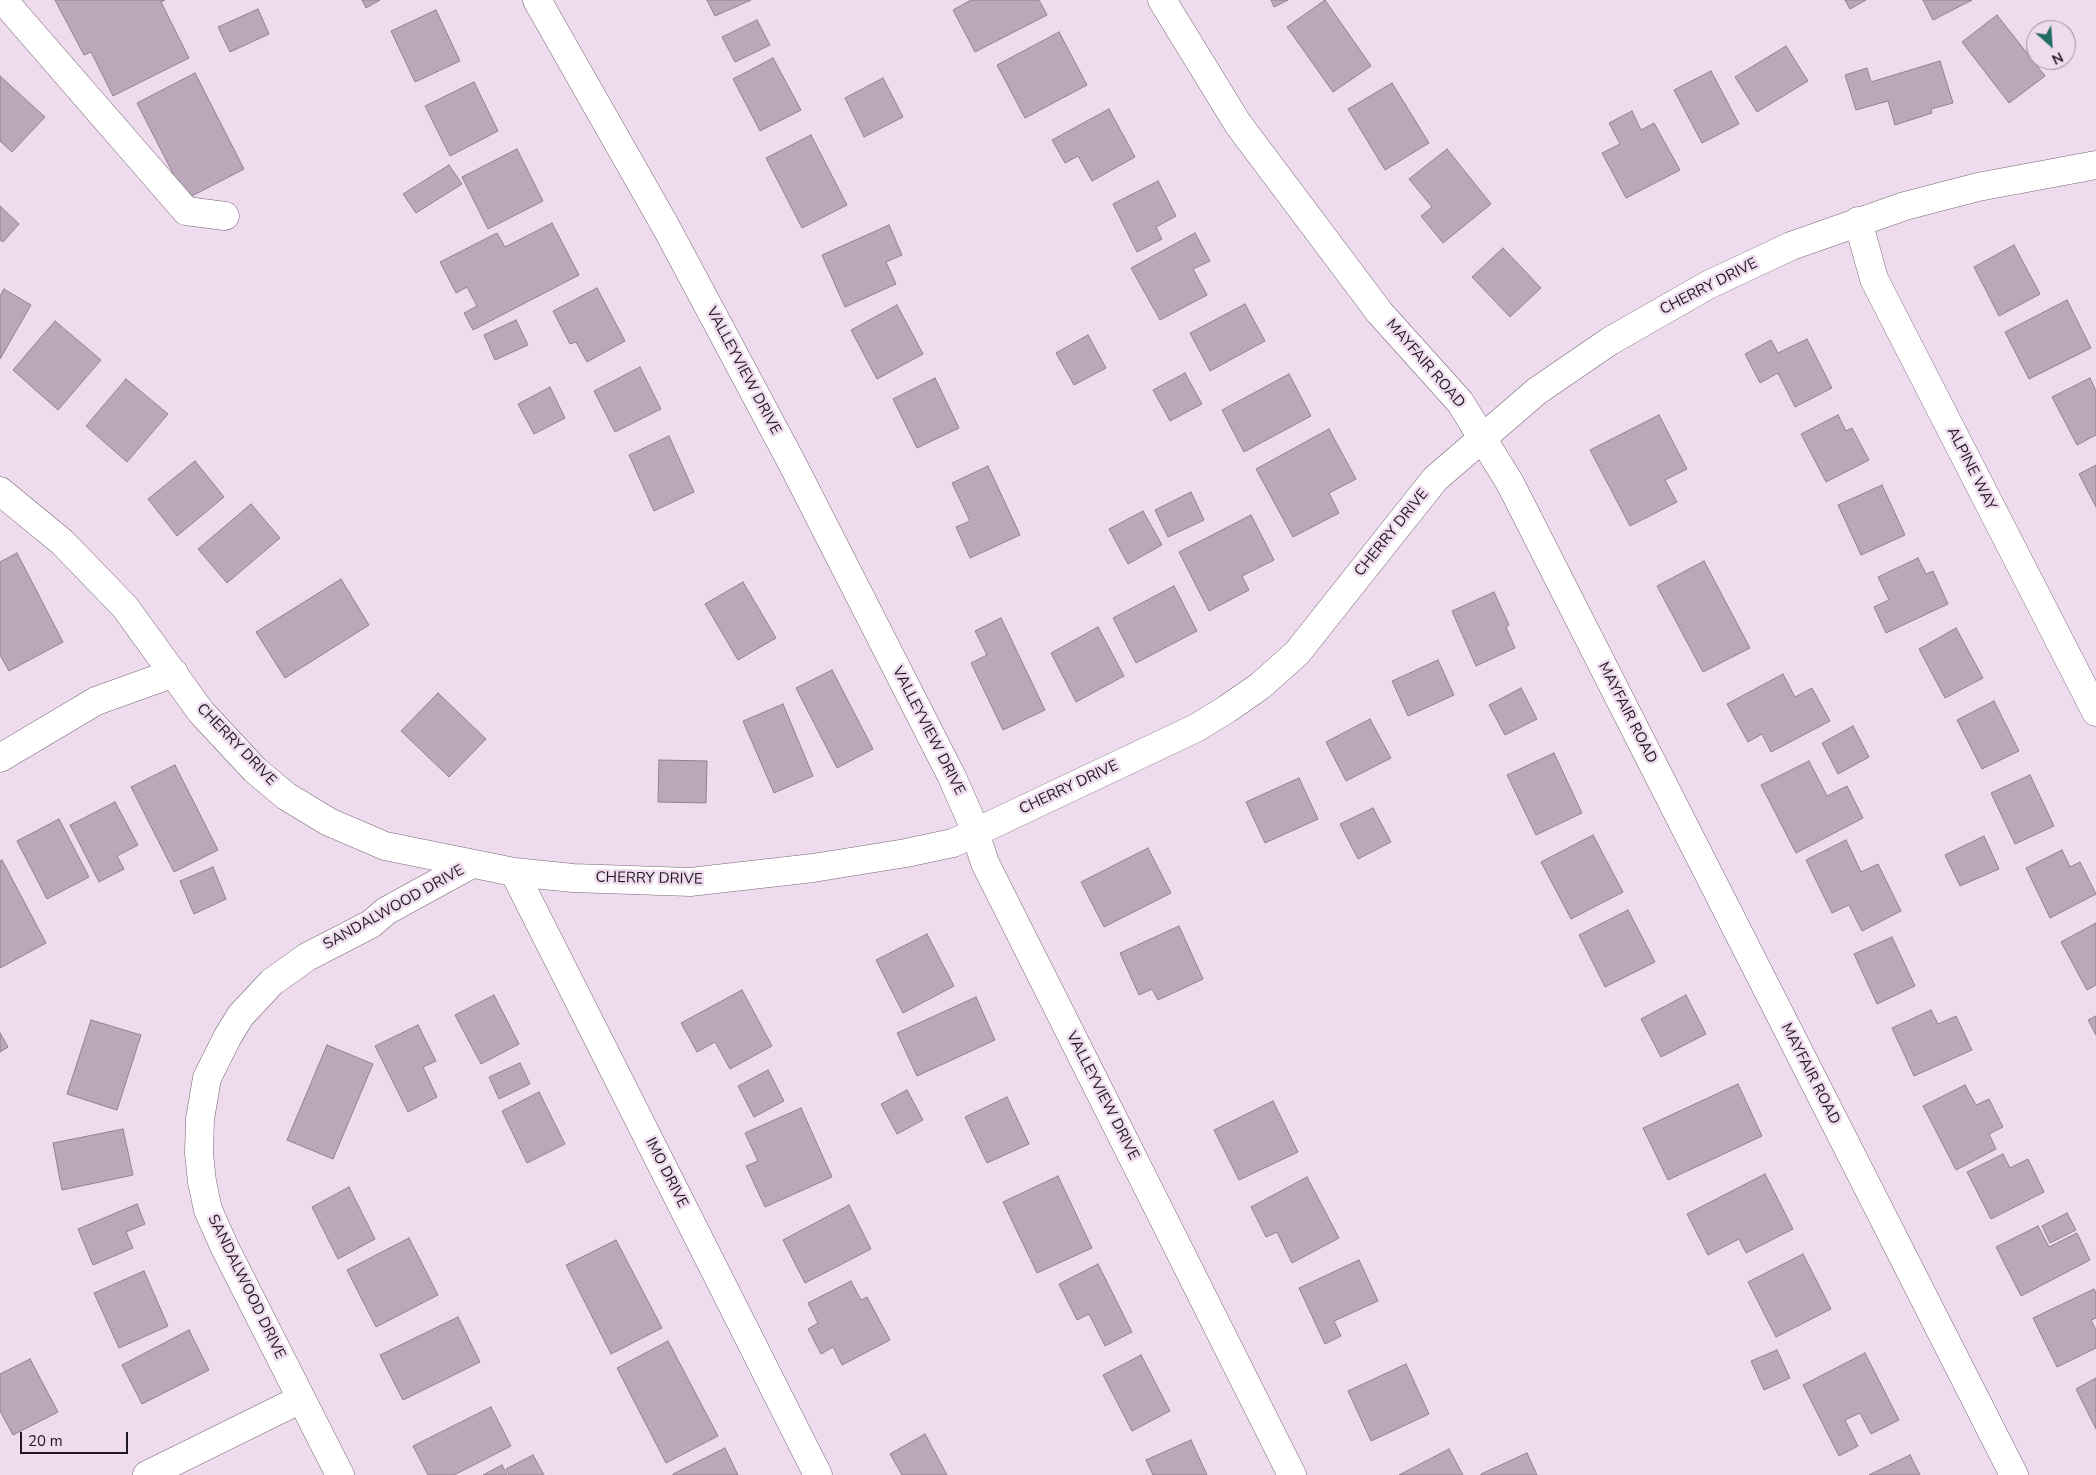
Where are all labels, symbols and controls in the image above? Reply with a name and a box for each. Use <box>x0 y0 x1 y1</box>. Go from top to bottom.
north arrow <box>2026 20 2076 70</box>
text: N <box>2048 47 2066 69</box>
street label: CHERRY DRIVE <box>1657 255 1761 319</box>
street label: VALLEYVIEW DRIVE <box>702 304 784 438</box>
street label: MAYFAIR ROAD <box>1382 316 1468 412</box>
street label: ALPINE WAY <box>1942 425 2000 513</box>
street label: CHERRY DRIVE <box>1351 486 1433 580</box>
street label: MAYFAIR ROAD <box>1594 659 1660 767</box>
street label: VALLEYVIEW DRIVE <box>888 664 968 798</box>
street label: CHERRY DRIVE <box>192 700 280 790</box>
street label: CHERRY DRIVE <box>1017 757 1121 819</box>
street label: SANDALWOOD DRIVE <box>320 862 468 954</box>
street label: CHERRY DRIVE <box>595 869 703 889</box>
street label: MAYFAIR ROAD <box>1777 1020 1843 1128</box>
street label: VALLEYVIEW DRIVE <box>1062 1029 1142 1163</box>
street label: IMO DRIVE <box>641 1135 691 1211</box>
street label: SANDALWOOD DRIVE <box>203 1212 289 1362</box>
scale bar <box>22 1422 130 1454</box>
text: 20 m <box>28 1431 63 1451</box>

